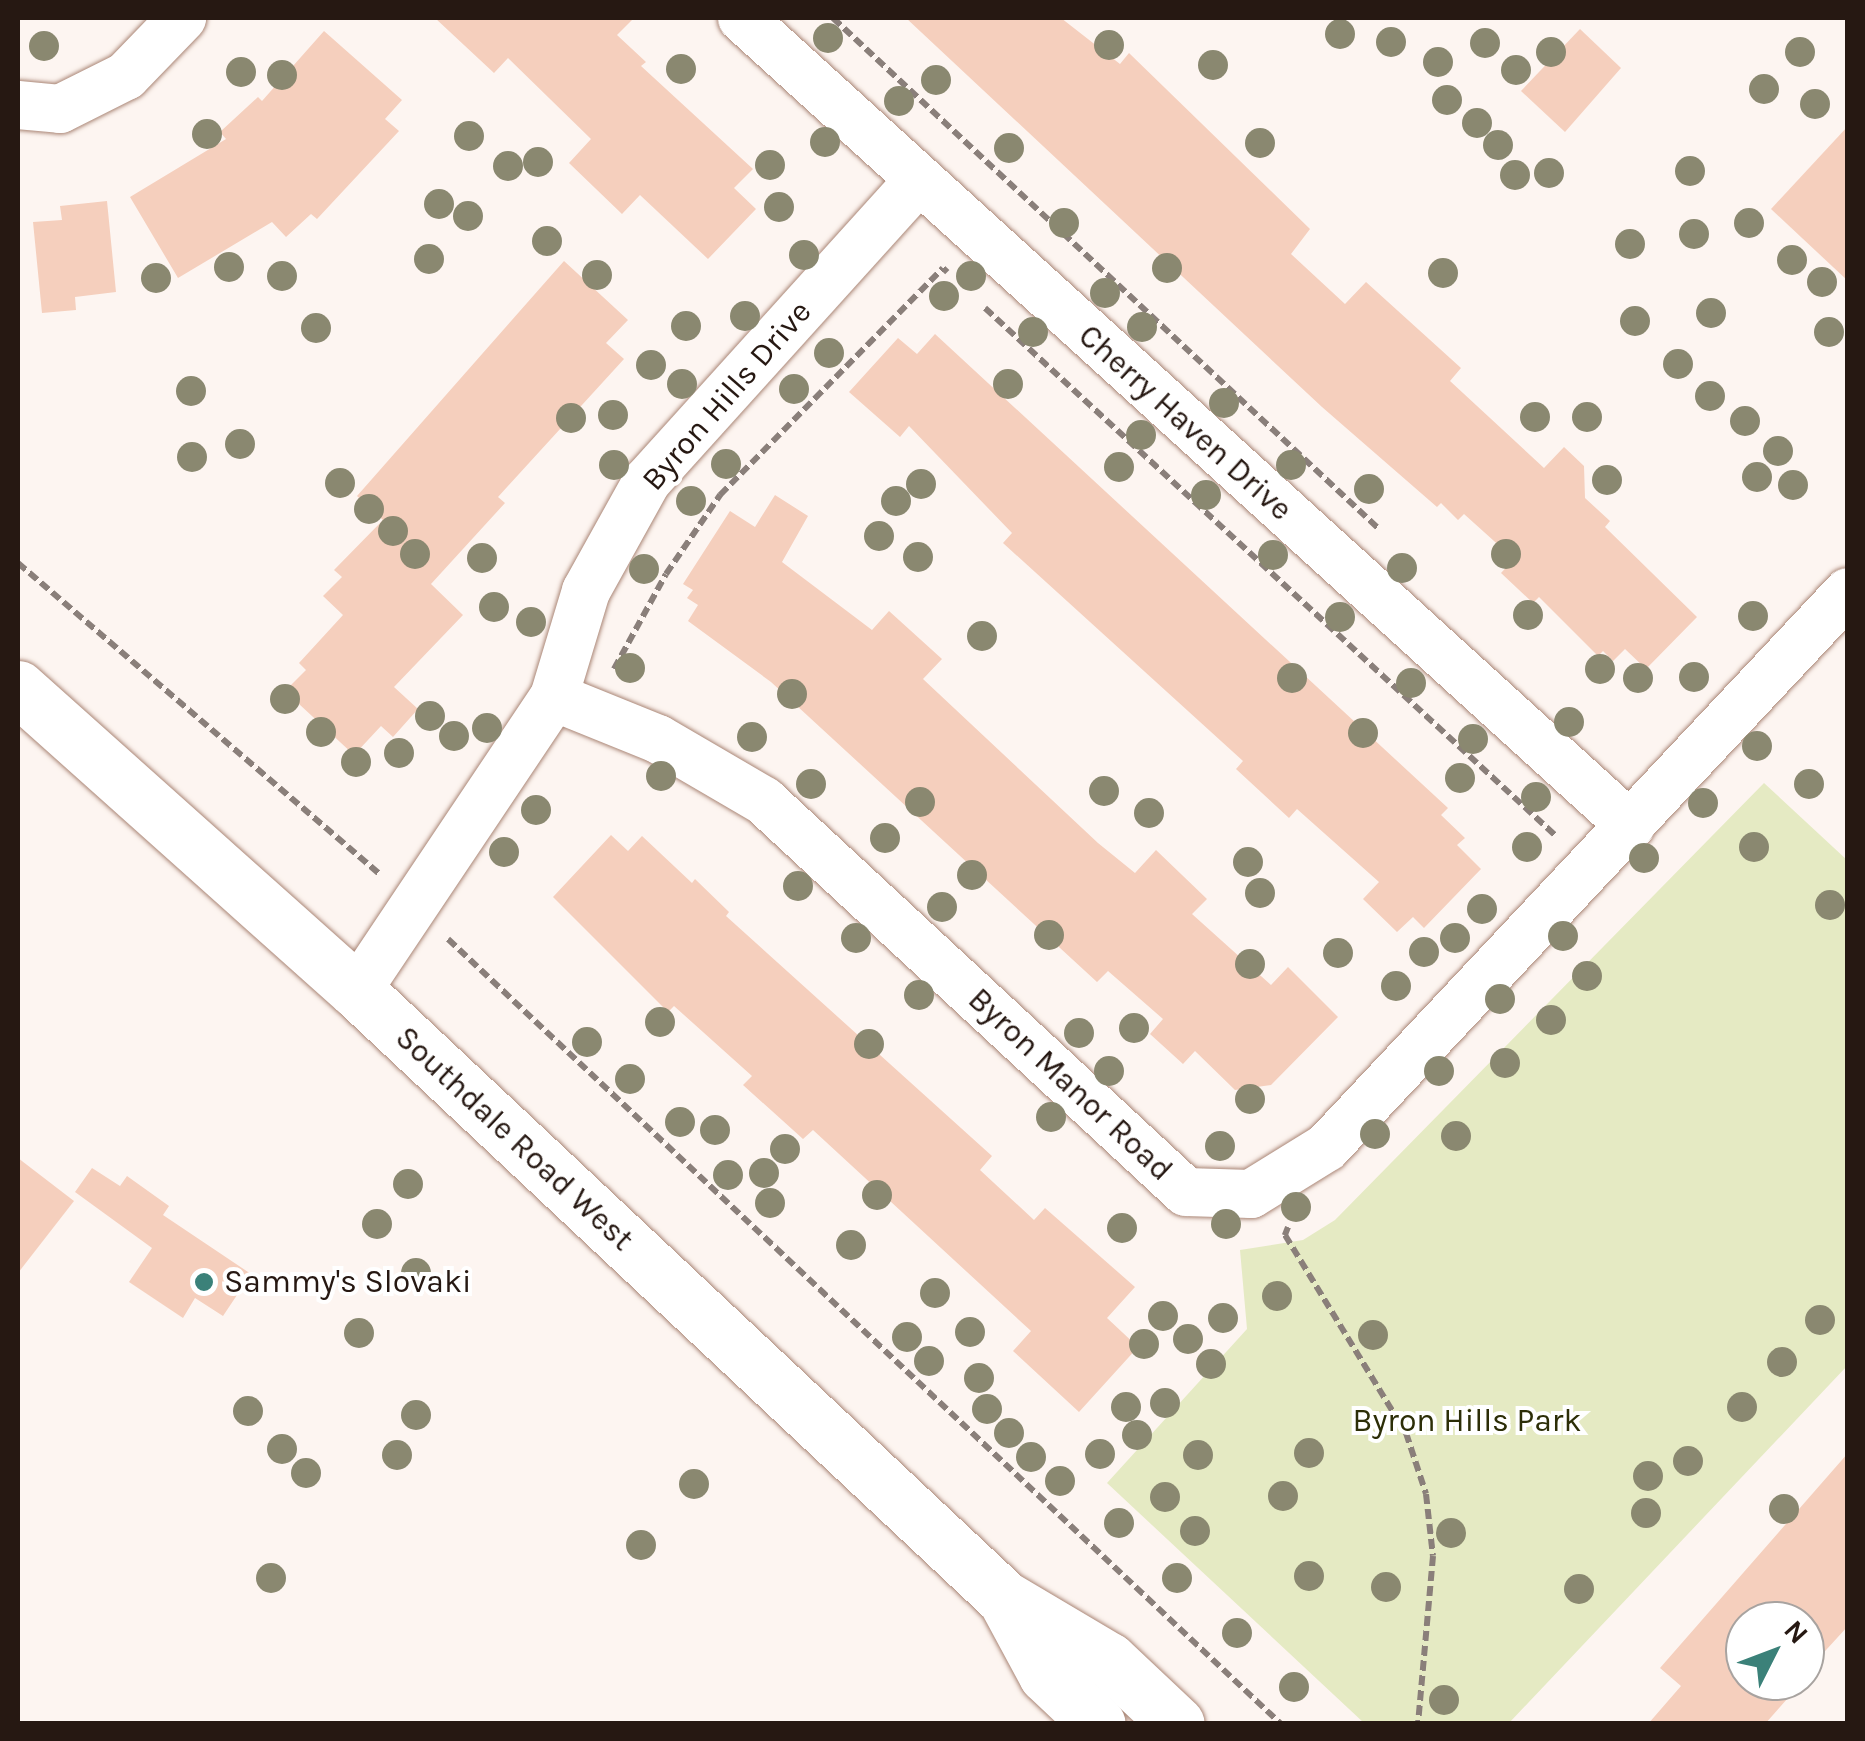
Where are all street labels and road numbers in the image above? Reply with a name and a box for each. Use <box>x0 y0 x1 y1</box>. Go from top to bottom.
street label: Byron Hills Drive <box>634 293 820 499</box>
street label: Cherry Haven Drive <box>1070 317 1300 529</box>
street label: Byron Manor Road <box>960 981 1180 1189</box>
street label: Southdale Road West <box>387 1019 641 1259</box>

